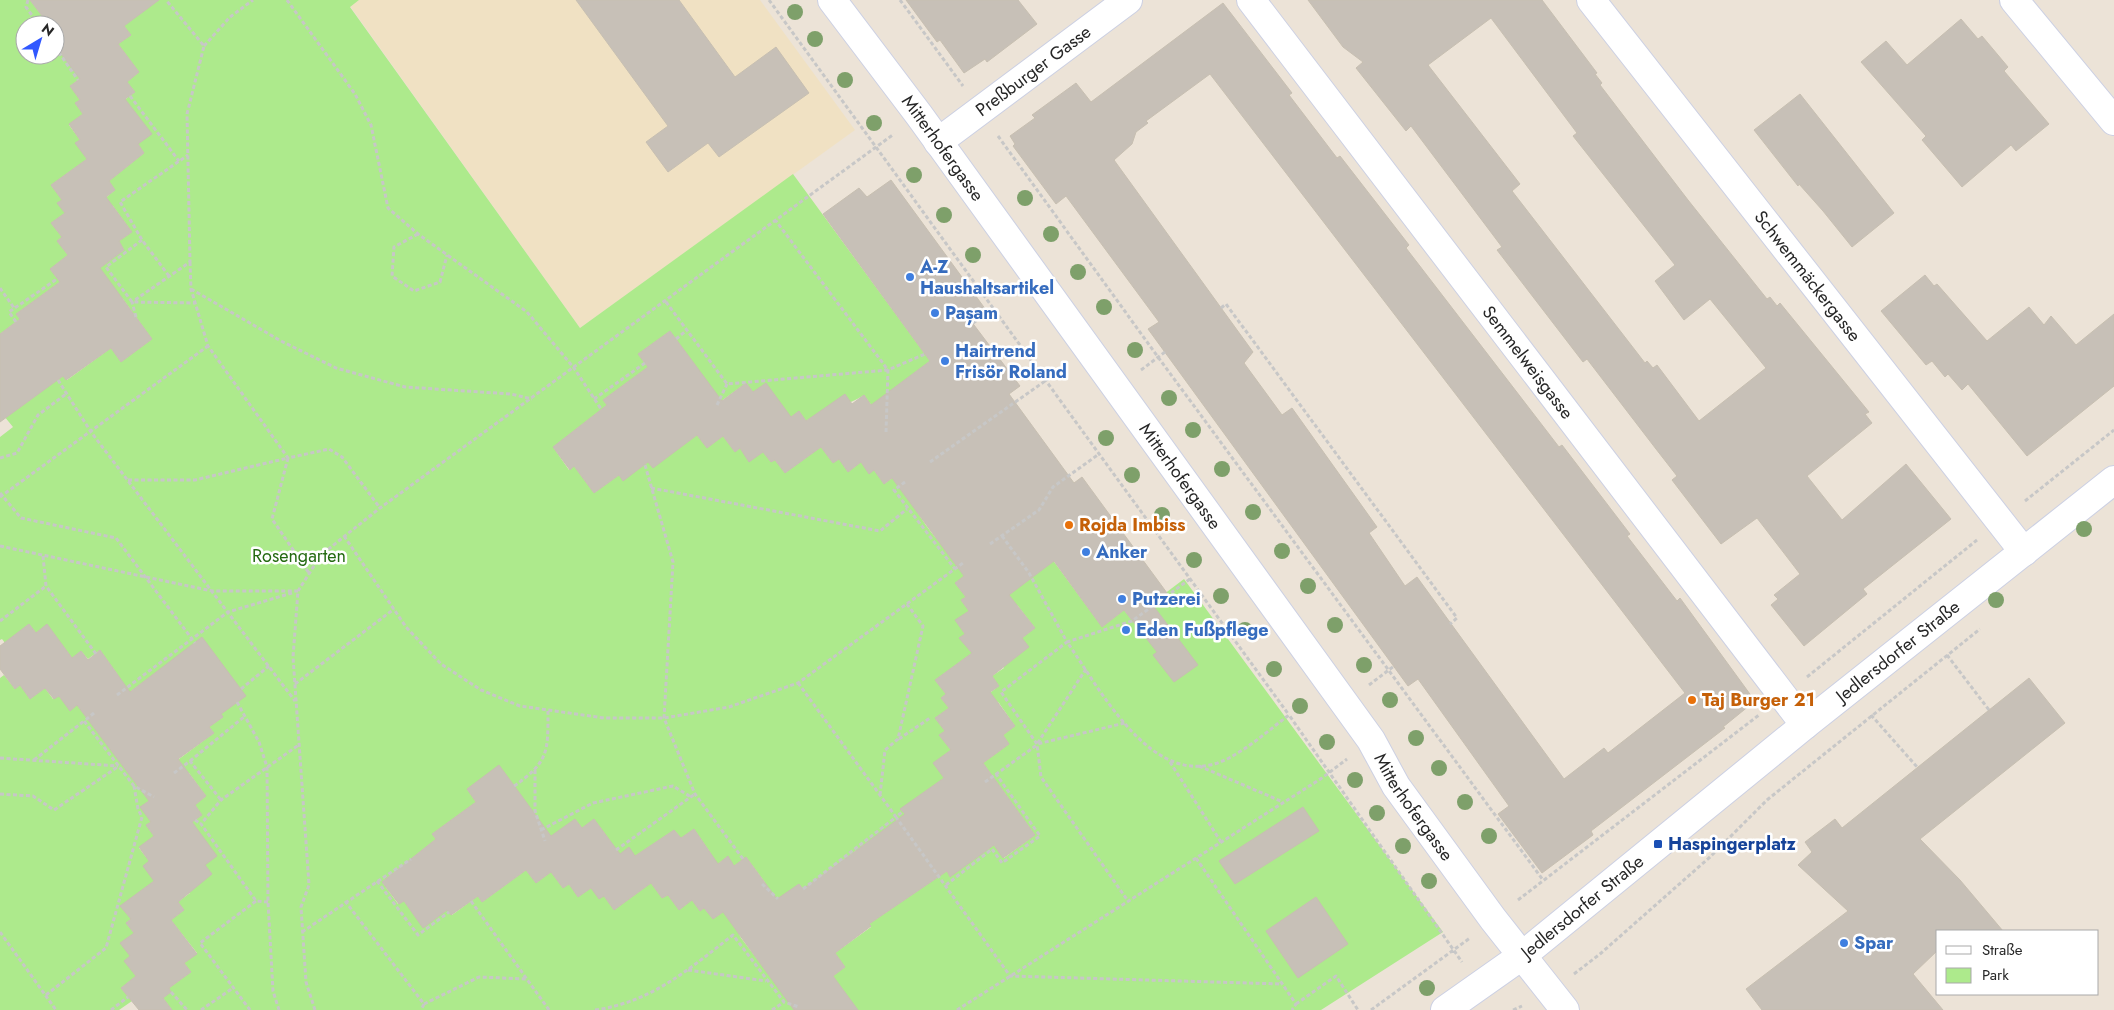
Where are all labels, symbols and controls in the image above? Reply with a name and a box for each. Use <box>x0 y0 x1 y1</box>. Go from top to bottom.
north arrow <box>15 15 65 65</box>
text: N <box>37 18 59 41</box>
street label: Preßburger Gasse <box>970 19 1096 123</box>
street label: Mitterhofergasse <box>895 90 990 207</box>
street label: Schwemmäckergasse <box>1748 205 1867 347</box>
place label: A-Z Haushaltsartikel <box>919 254 1054 301</box>
marker: A-Z Haushaltsartikel <box>904 271 916 283</box>
place label: Pașam <box>945 300 998 326</box>
street label: Semmelweisgasse <box>1476 300 1580 425</box>
marker: Pașam <box>929 307 941 319</box>
place label: Hairtrend Frisör Roland <box>955 338 1067 385</box>
marker: Hairtrend Frisör Roland <box>939 355 951 367</box>
street label: Mitterhofergasse <box>1133 418 1228 535</box>
place label: Rojda Imbiss <box>1079 512 1185 538</box>
marker: Rojda Imbiss <box>1063 519 1075 531</box>
place label: Anker <box>1095 539 1148 565</box>
park label: Rosengarten <box>252 543 346 569</box>
marker: Anker <box>1080 546 1092 558</box>
place label: Putzerei <box>1132 586 1201 612</box>
marker: Putzerei <box>1116 593 1128 605</box>
street label: Jedlersdorfer Straße <box>1829 594 1965 710</box>
place label: Eden Fußpflege <box>1136 617 1269 643</box>
marker: Eden Fußpflege <box>1120 624 1132 636</box>
place label: Taj Burger 21 <box>1702 687 1815 713</box>
marker: Taj Burger 21 <box>1686 694 1698 706</box>
street label: Mitterhofergasse <box>1368 748 1460 866</box>
place label: Haspingerplatz <box>1668 831 1797 857</box>
marker: Haspingerplatz <box>1652 838 1664 850</box>
street label: Jedlersdorfer Straße <box>1514 849 1649 966</box>
place label: Spar <box>1854 930 1894 956</box>
legend <box>1936 930 2099 995</box>
marker: Spar <box>1838 937 1850 949</box>
text: Straße <box>1982 939 2023 961</box>
text: Park <box>1982 964 2009 986</box>

